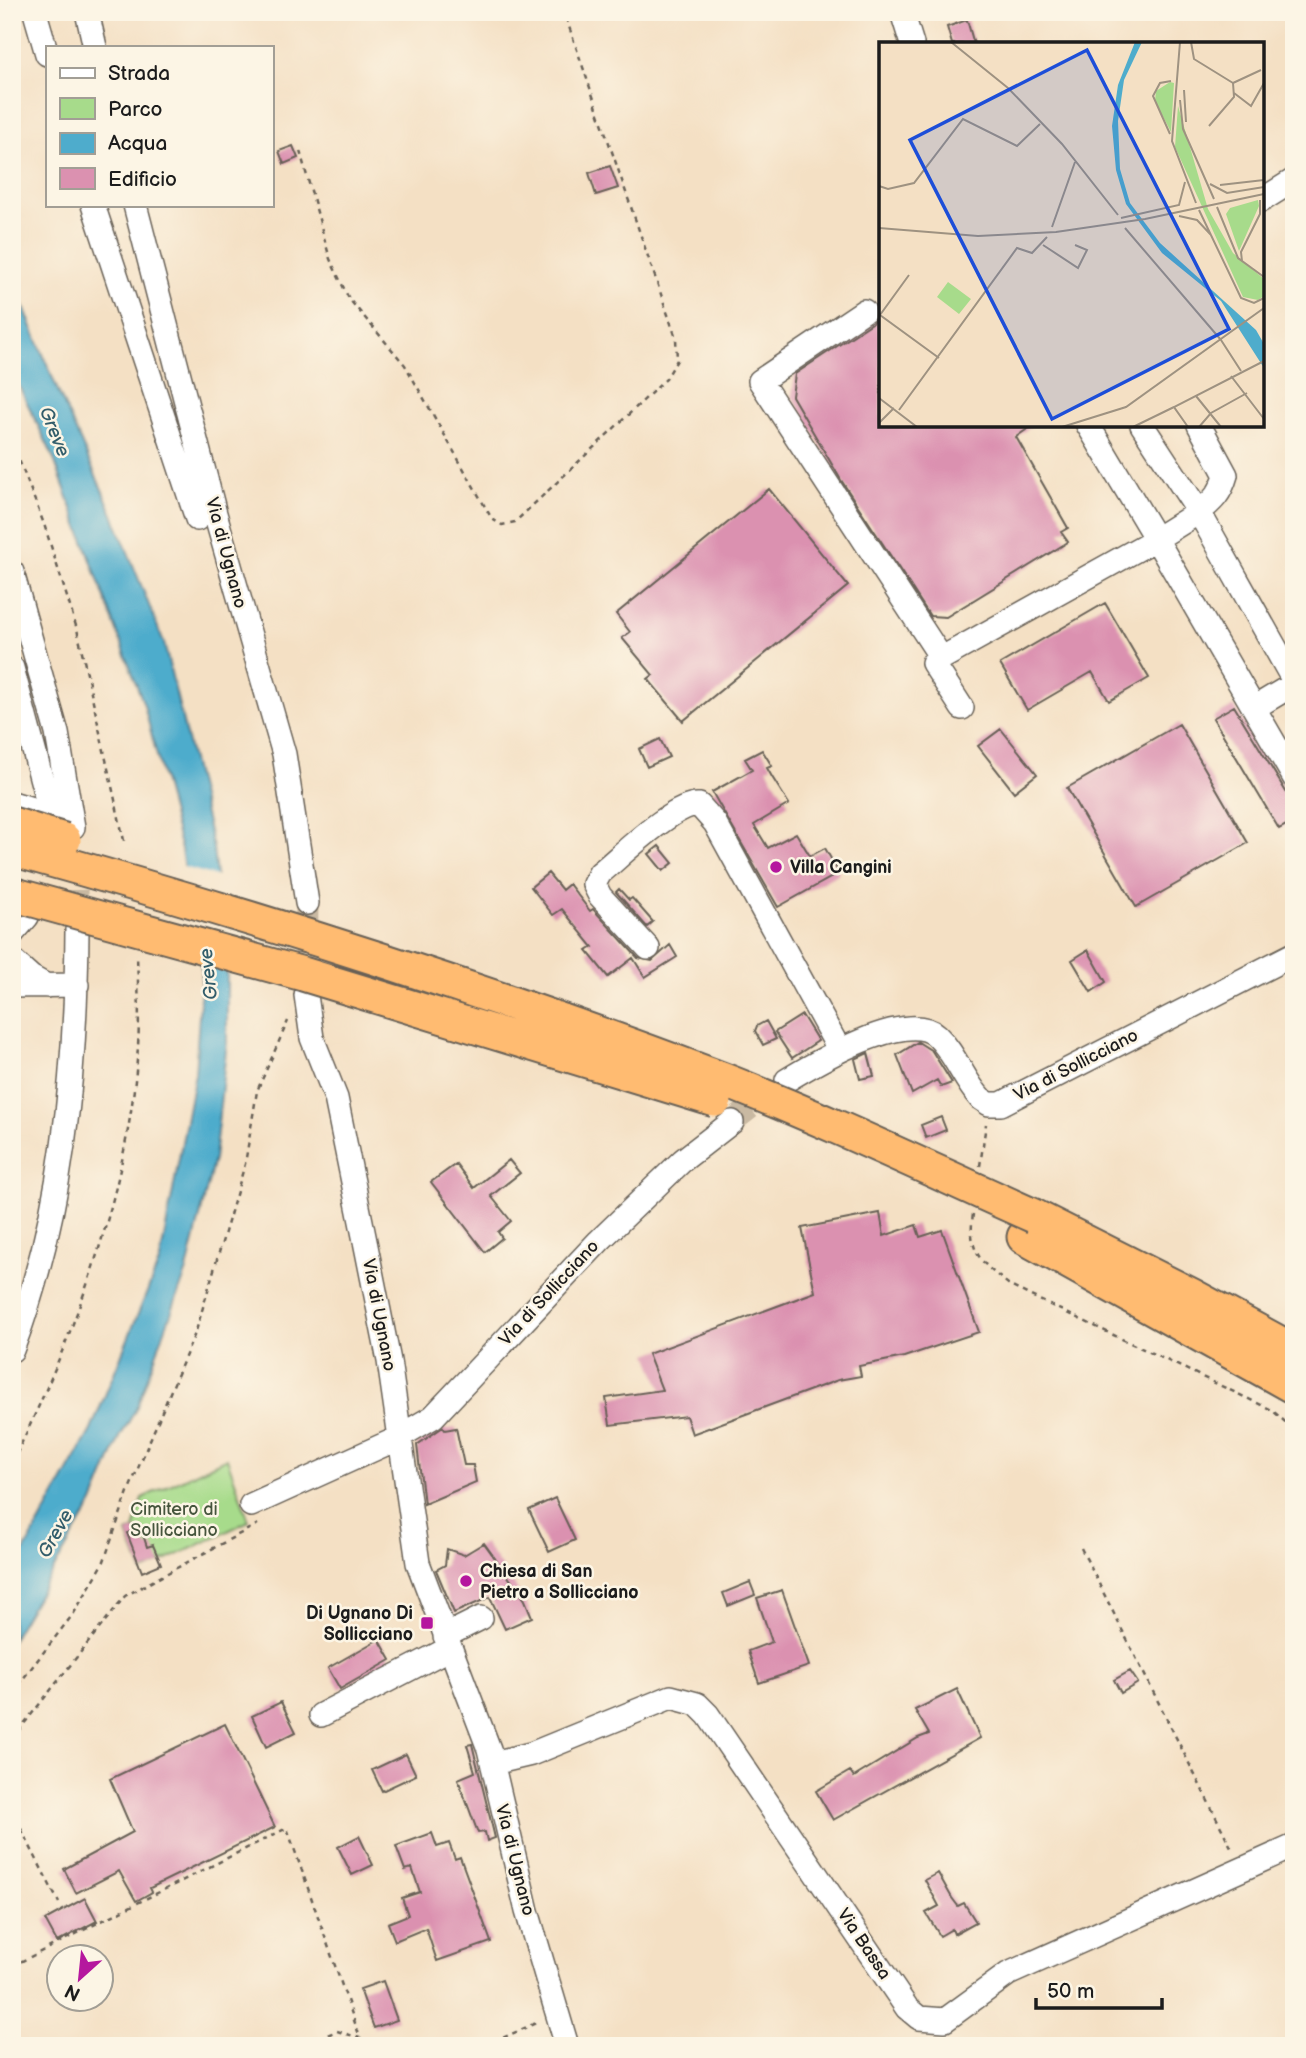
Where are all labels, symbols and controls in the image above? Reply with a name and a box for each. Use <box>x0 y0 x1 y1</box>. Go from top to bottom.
inset map <box>879 42 1264 427</box>
legend <box>46 46 273 206</box>
text: Strada <box>108 61 170 86</box>
text: Parco <box>108 97 163 122</box>
text: Acqua <box>108 131 167 156</box>
text: Edificio <box>108 167 177 192</box>
water label: Greve <box>34 404 74 460</box>
street label: Via di Ugnano <box>201 495 251 611</box>
place label: Villa Cangini <box>790 857 892 878</box>
marker: Villa Cangini <box>768 859 784 875</box>
water label: Greve <box>195 947 223 1001</box>
street label: Via di Sollicciano <box>1010 1025 1142 1105</box>
street label: Via di Sollicciano <box>495 1236 603 1350</box>
street label: Via di Ugnano <box>358 1257 400 1373</box>
park label: Cimitero di Sollicciano <box>130 1499 218 1541</box>
water label: Greve <box>33 1506 79 1562</box>
place label: Chiesa di San Pietro a Sollicciano <box>480 1561 638 1603</box>
marker: Chiesa di San Pietro a Sollicciano <box>458 1573 474 1589</box>
place label: Di Ugnano Di Sollicciano <box>306 1603 413 1645</box>
marker: Di Ugnano Di Sollicciano <box>419 1615 435 1631</box>
street label: Via di Ugnano <box>491 1802 539 1918</box>
street label: Via Bassa <box>833 1905 895 1983</box>
north arrow <box>46 1942 116 2012</box>
scale bar <box>1036 1967 1162 2011</box>
text: N <box>61 1978 85 2005</box>
text: 50 m <box>1047 1979 1094 2004</box>

